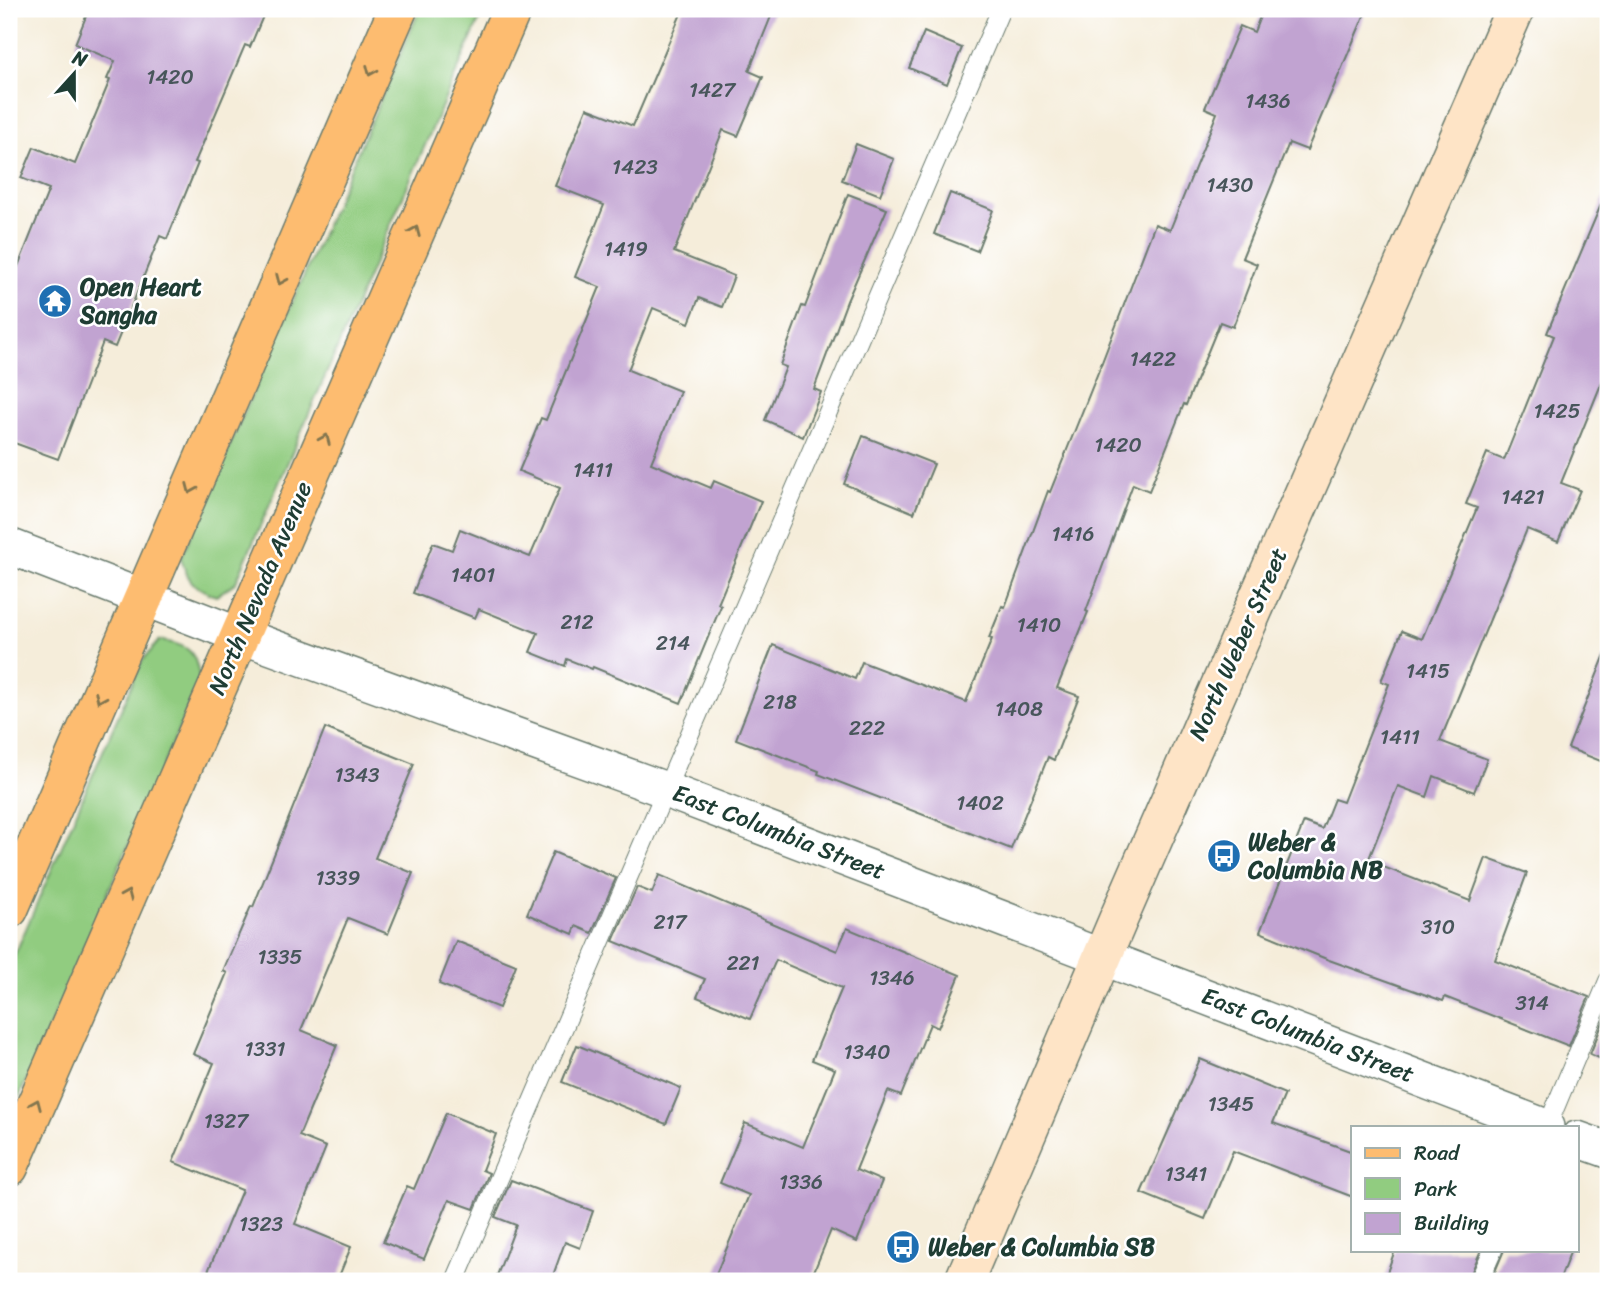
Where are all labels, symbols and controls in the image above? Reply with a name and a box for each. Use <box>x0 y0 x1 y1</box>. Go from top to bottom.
north arrow <box>38 38 108 108</box>
text: N <box>67 40 93 77</box>
house number: 1420 <box>146 58 194 96</box>
one-way arrow <box>365 64 379 77</box>
house number: 1427 <box>689 71 737 109</box>
house number: 1436 <box>1245 82 1291 120</box>
house number: 1423 <box>612 148 658 186</box>
house number: 1430 <box>1207 166 1253 204</box>
one-way arrow <box>407 226 421 238</box>
house number: 1419 <box>604 230 648 268</box>
place label: Open Heart Sangha <box>79 266 202 336</box>
one-way arrow <box>275 273 289 285</box>
temple icon: Open Heart Sangha <box>36 282 74 320</box>
house number: 1422 <box>1130 340 1176 378</box>
house number: 1425 <box>1533 392 1581 430</box>
house number: 1420 <box>1094 426 1142 464</box>
one-way arrow <box>316 434 330 446</box>
house number: 1411 <box>573 451 613 489</box>
street label: North Nevada Avenue <box>196 475 324 701</box>
house number: 1421 <box>1501 478 1545 516</box>
one-way arrow <box>185 482 199 494</box>
house number: 1416 <box>1051 515 1095 553</box>
street label: North Weber Street <box>1177 541 1299 747</box>
house number: 1401 <box>451 556 495 594</box>
house number: 212 <box>560 603 594 641</box>
house number: 1410 <box>1017 606 1061 644</box>
house number: 214 <box>656 624 690 662</box>
house number: 1415 <box>1406 652 1450 690</box>
house number: 218 <box>763 683 797 721</box>
one-way arrow <box>94 690 108 703</box>
house number: 1408 <box>995 690 1043 728</box>
house number: 222 <box>849 709 885 747</box>
house number: 1411 <box>1380 718 1420 756</box>
house number: 1343 <box>334 756 380 794</box>
street label: East Columbia Street <box>666 772 892 892</box>
house number: 1402 <box>956 784 1004 822</box>
place label: Weber & Columbia NB <box>1247 821 1383 891</box>
bus stop icon: Weber & Columbia NB <box>1205 837 1243 875</box>
house number: 1339 <box>316 859 361 897</box>
one-way arrow <box>118 890 132 902</box>
house number: 217 <box>653 903 689 941</box>
house number: 310 <box>1421 908 1455 946</box>
house number: 1335 <box>258 938 303 976</box>
house number: 221 <box>726 944 760 982</box>
house number: 1346 <box>869 959 915 997</box>
street label: East Columbia Street <box>1195 975 1421 1095</box>
house number: 314 <box>1515 984 1549 1022</box>
house number: 1331 <box>244 1030 286 1068</box>
house number: 1340 <box>844 1033 890 1071</box>
house number: 1345 <box>1208 1085 1254 1123</box>
one-way arrow <box>28 1099 42 1111</box>
house number: 1327 <box>204 1102 250 1140</box>
legend <box>1351 1126 1578 1252</box>
text: Road <box>1414 1134 1461 1172</box>
house number: 1341 <box>1165 1155 1207 1193</box>
house number: 1336 <box>779 1163 823 1201</box>
text: Park <box>1414 1170 1457 1208</box>
text: Building <box>1414 1204 1490 1242</box>
house number: 1323 <box>239 1205 284 1243</box>
place label: Weber & Columbia SB <box>928 1226 1155 1268</box>
bus stop icon: Weber & Columbia SB <box>884 1228 922 1266</box>

